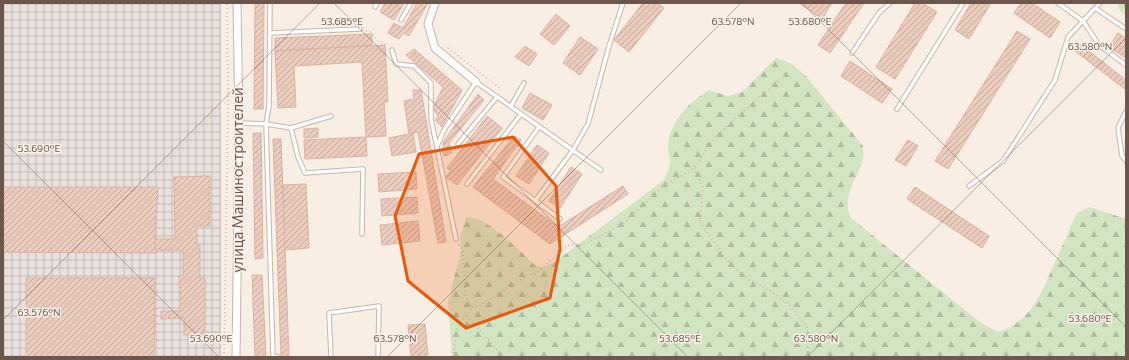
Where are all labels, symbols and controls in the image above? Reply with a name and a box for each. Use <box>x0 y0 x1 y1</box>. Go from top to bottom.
text: 53.685°E <box>321 15 363 27</box>
text: 63.578°N <box>711 15 755 27</box>
text: 53.680°E <box>789 15 831 27</box>
text: 63.580°N <box>1068 40 1112 52</box>
street label: улица Машиностроителей <box>228 87 246 273</box>
text: 53.690°E <box>18 142 60 154</box>
text: 63.576°N <box>17 306 61 318</box>
text: 53.680°E <box>1069 312 1111 324</box>
text: 53.690°E <box>190 332 232 344</box>
text: 63.578°N <box>373 332 417 344</box>
text: 53.685°E <box>659 332 701 344</box>
text: 63.580°N <box>794 332 838 344</box>

